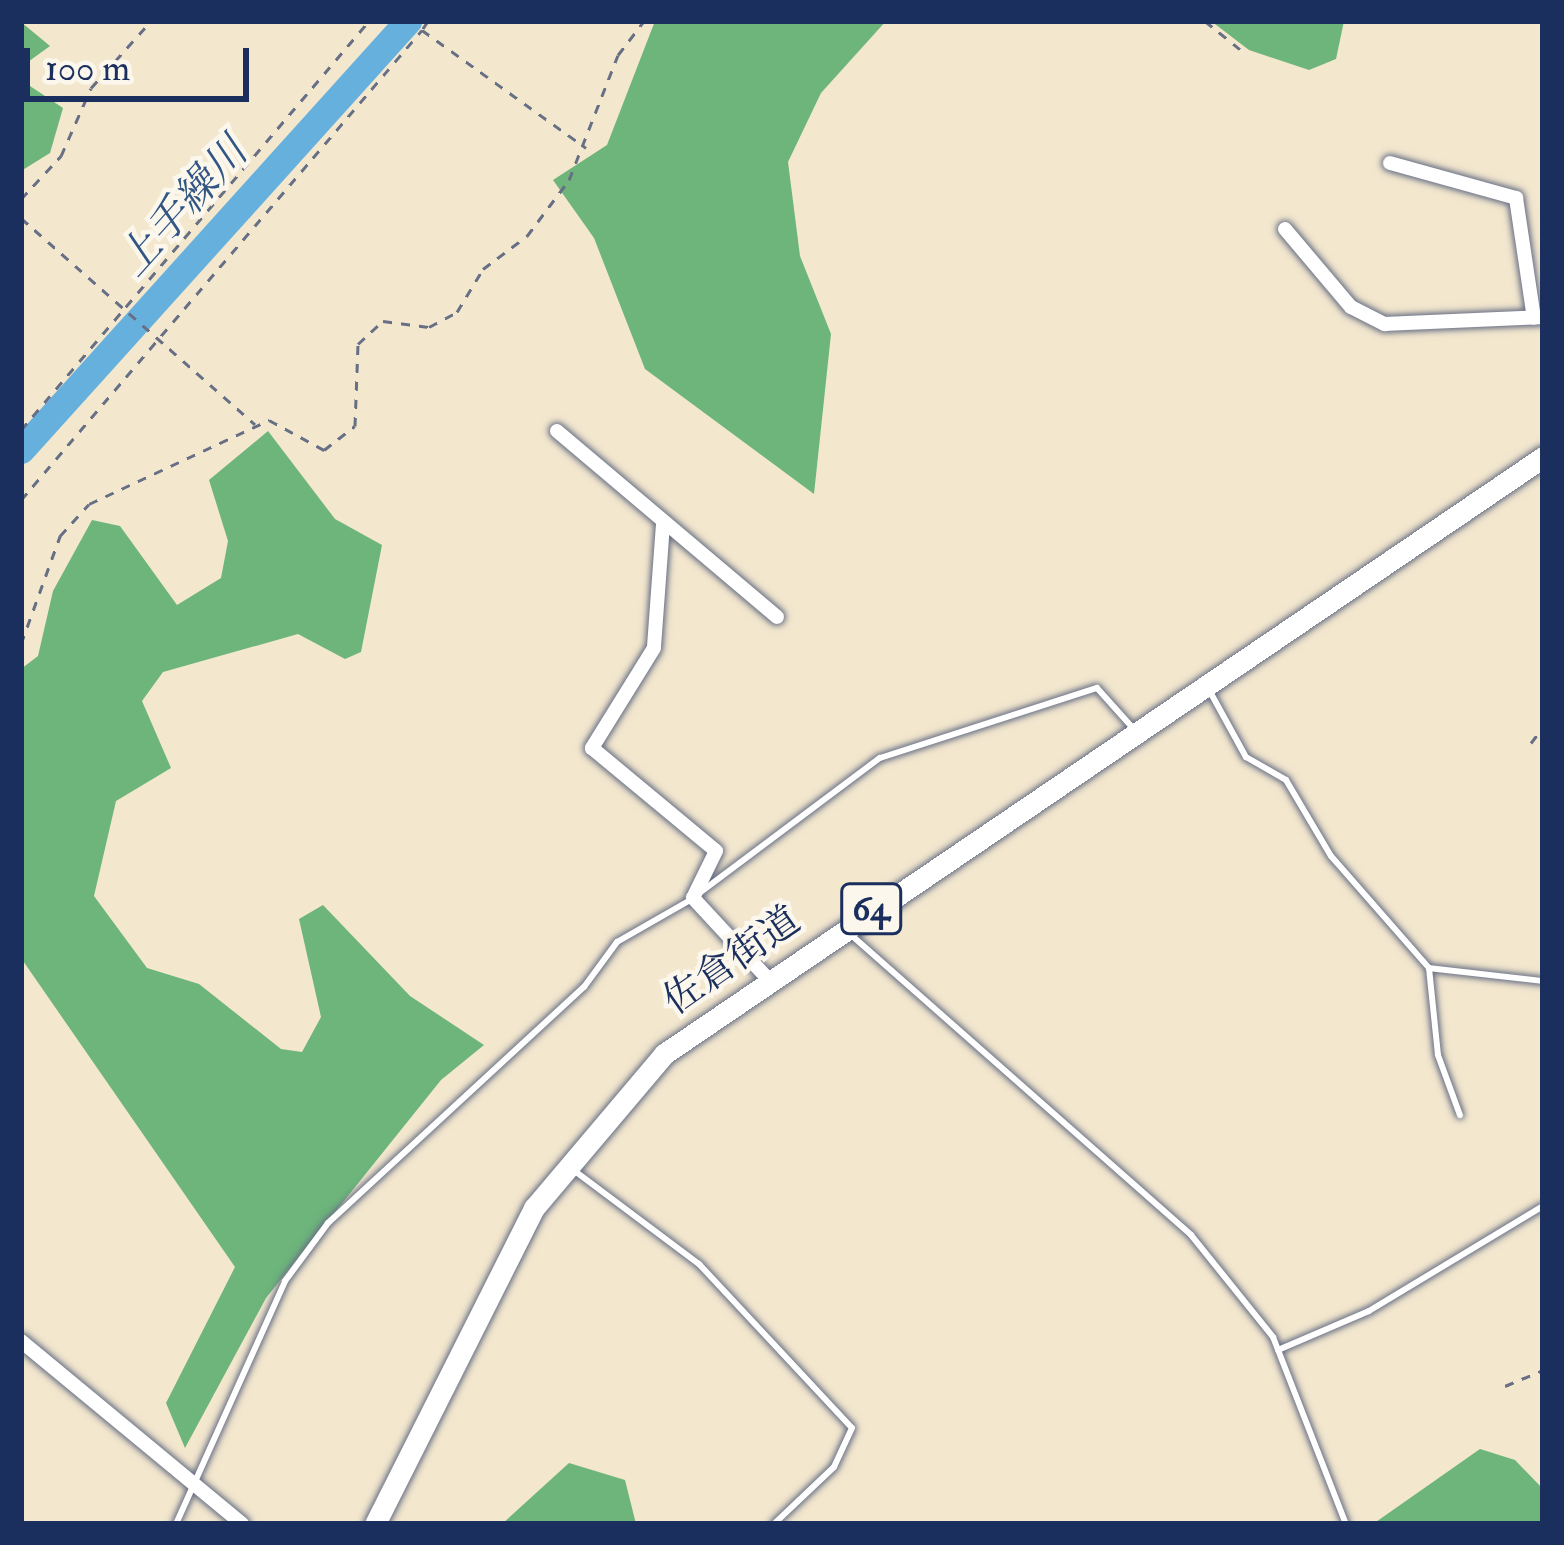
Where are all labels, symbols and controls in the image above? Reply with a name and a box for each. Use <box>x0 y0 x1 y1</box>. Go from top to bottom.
scale bar <box>30 24 255 98</box>
text: 100 m <box>45 46 130 91</box>
water label: 上手繰川 <box>108 128 258 286</box>
road number: 64 <box>838 879 904 939</box>
street label: 佐倉街道 <box>655 897 809 1025</box>

